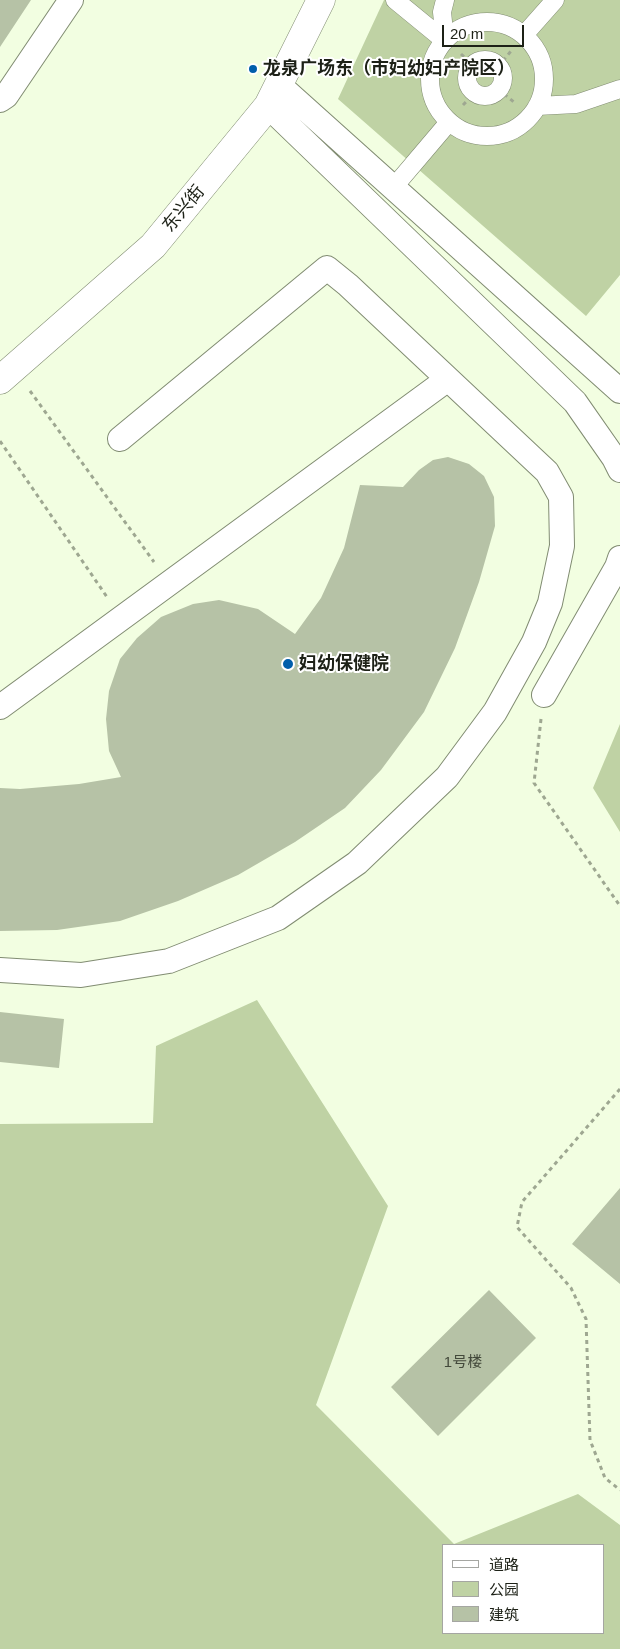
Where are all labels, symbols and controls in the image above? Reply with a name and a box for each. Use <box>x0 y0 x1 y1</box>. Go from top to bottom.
scale bar <box>445 15 528 47</box>
text: 20 m <box>450 25 483 42</box>
place label: 龙泉广场东（市妇幼妇产院区） <box>263 58 515 80</box>
marker: 龙泉广场东（市妇幼妇产院区） <box>247 63 259 75</box>
street label: 东兴街 <box>158 181 210 237</box>
place label: 妇幼保健院 <box>299 653 389 675</box>
marker: 妇幼保健院 <box>281 657 295 671</box>
house number: 1号楼 <box>444 1354 482 1372</box>
legend <box>442 1544 605 1634</box>
text: 道路 <box>489 1556 519 1573</box>
text: 公园 <box>489 1581 519 1598</box>
text: 建筑 <box>489 1606 519 1623</box>

